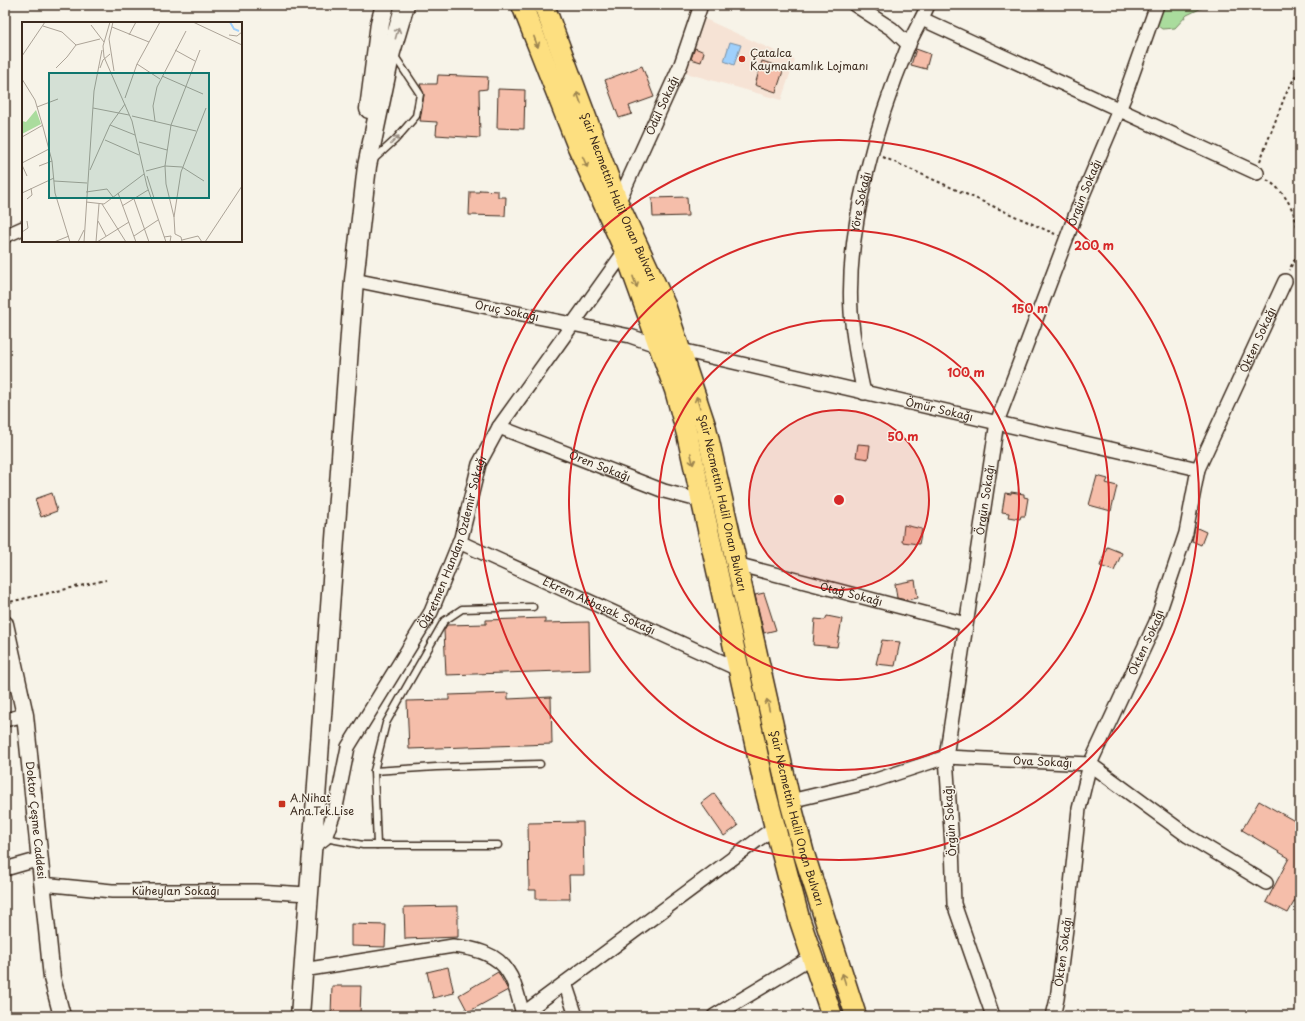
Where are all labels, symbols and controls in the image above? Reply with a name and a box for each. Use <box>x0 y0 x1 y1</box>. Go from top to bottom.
inset map <box>22 22 242 242</box>
one-way arrow <box>394 27 401 40</box>
one-way arrow <box>533 35 541 47</box>
place label: Çatalca Kaymakamlık Lojmanı <box>750 44 868 74</box>
marker: Çatalca Kaymakamlık Lojmanı <box>737 54 747 64</box>
street label: Ödül Sokağı <box>641 73 683 138</box>
one-way arrow <box>575 93 583 105</box>
street label: Şair Necmettin Halil Onan Bulvarı <box>577 110 662 284</box>
one-way arrow <box>390 135 400 145</box>
one-way arrow <box>582 156 589 168</box>
street label: Örgün Sokağı <box>1063 156 1105 229</box>
street label: Yöre Sokağı <box>846 170 874 233</box>
text: 200 m <box>1074 236 1114 254</box>
one-way arrow <box>631 275 639 287</box>
street label: Oruç Sokağı <box>473 296 541 325</box>
text: 150 m <box>1012 299 1048 317</box>
street label: Ökten Sokağı <box>1235 304 1280 375</box>
text: 100 m <box>947 363 985 381</box>
street label: Ömür Sokağı <box>904 393 975 425</box>
one-way arrow <box>694 395 701 408</box>
street label: Şair Necmettin Halil Onan Bulvarı <box>694 412 752 593</box>
text: 50 m <box>887 427 919 445</box>
street label: Ören Sokağı <box>567 446 633 485</box>
street label: Öğretmen Handan Özdemir Sokağı <box>414 452 490 632</box>
one-way arrow <box>689 452 697 465</box>
street label: Örgün Sokağı <box>971 463 998 536</box>
centre of rings <box>832 493 846 507</box>
street label: Ekrem Akbaşak Sokağı <box>540 572 659 638</box>
street label: Otağ Sokağı <box>818 577 884 610</box>
street label: Ökten Sokağı <box>1123 607 1168 678</box>
one-way arrow <box>764 699 772 712</box>
street label: Şair Necmettin Halil Onan Bulvarı <box>766 729 829 908</box>
street label: Ova Sokağı <box>1013 751 1073 771</box>
street label: Doktor Çeşme Caddesi <box>22 760 51 880</box>
street label: Örgün Sokağı <box>939 785 960 857</box>
place label: A.Nihat Ana.Tek.Lise <box>290 789 354 819</box>
marker: A.Nihat Ana.Tek.Lise <box>277 799 287 809</box>
street label: Küheylan Sokağı <box>132 882 220 899</box>
street label: Ökten Sokağı <box>1050 916 1075 988</box>
one-way arrow <box>840 973 847 986</box>

